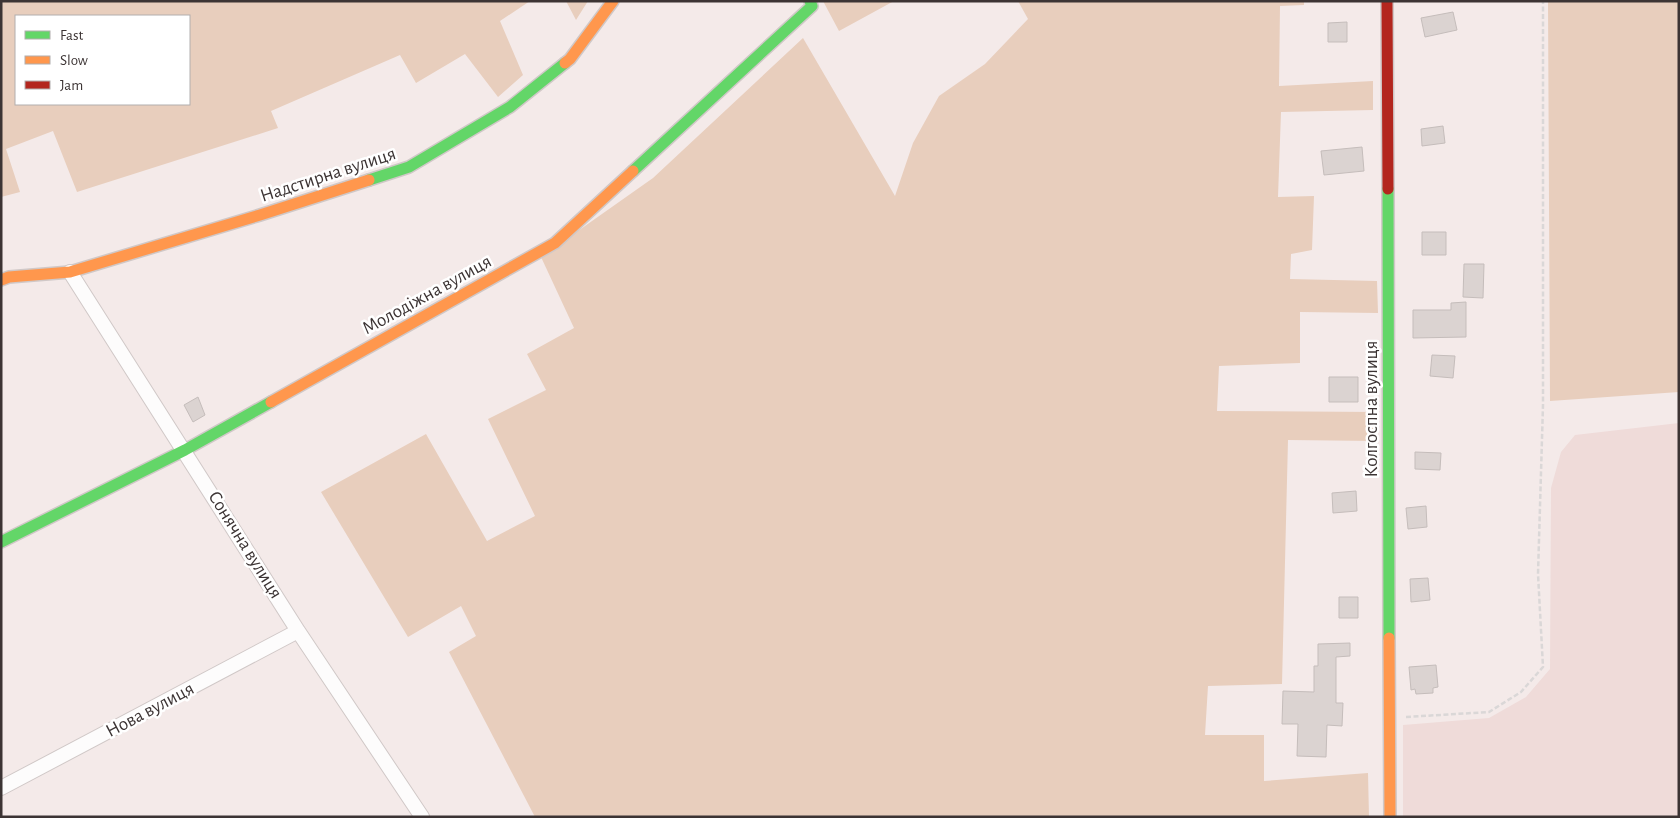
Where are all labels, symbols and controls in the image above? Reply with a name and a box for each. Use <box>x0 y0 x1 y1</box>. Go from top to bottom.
legend <box>15 15 190 105</box>
text: Fast <box>60 28 84 43</box>
text: Slow <box>60 53 88 68</box>
text: Jam <box>60 78 83 93</box>
street label: Надстирна вулиця <box>258 144 398 206</box>
street label: Молодіжна вулиця <box>359 252 495 338</box>
street label: Колгоспна вулиця <box>1362 341 1381 477</box>
street label: Сонячна вулиця <box>204 488 286 602</box>
street label: Нова вулиця <box>103 679 197 741</box>

